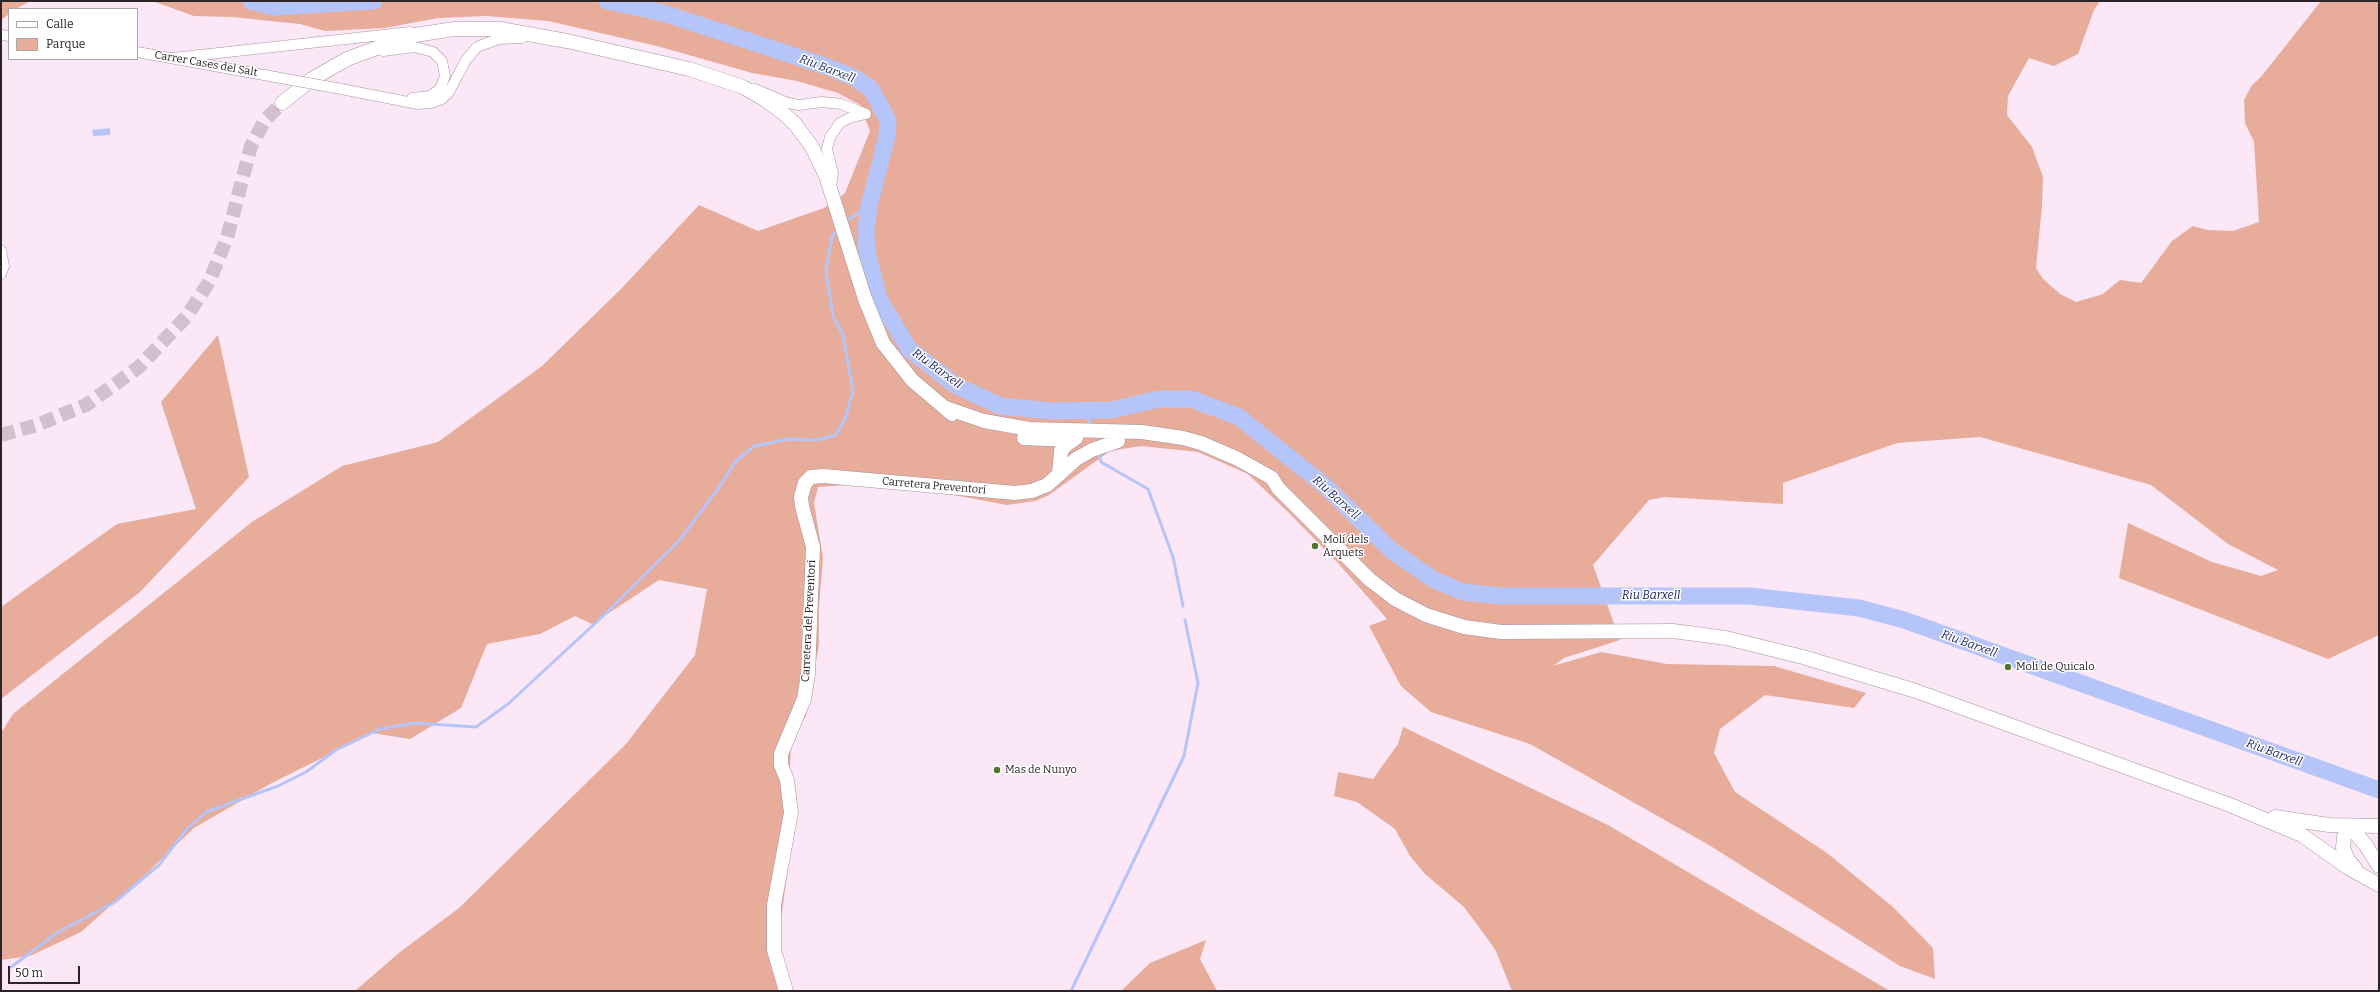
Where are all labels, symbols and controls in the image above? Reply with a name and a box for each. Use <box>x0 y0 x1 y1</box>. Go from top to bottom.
legend <box>8 8 138 60</box>
text: Calle <box>46 17 74 31</box>
text: Parque <box>46 37 85 51</box>
street label: Carrer Cases del Salt <box>153 48 259 80</box>
water label: Riu Barxell <box>797 52 857 86</box>
water label: Riu Barxell <box>909 346 965 392</box>
water label: Riu Barxell <box>1310 473 1362 523</box>
street label: Carretera Preventori <box>881 475 987 497</box>
place label: Molí dels Arquets <box>1323 533 1369 559</box>
marker: Molí dels Arquets <box>1310 541 1320 551</box>
street label: Carretera del Preventori <box>799 560 819 682</box>
water label: Riu Barxell <box>1622 589 1680 603</box>
water label: Riu Barxell <box>1939 627 1999 661</box>
place label: Molí de Quicalo <box>2016 660 2095 674</box>
marker: Molí de Quicalo <box>2003 662 2013 672</box>
water label: Riu Barxell <box>2244 736 2304 770</box>
place label: Mas de Nunyo <box>1005 763 1077 777</box>
marker: Mas de Nunyo <box>992 765 1002 775</box>
scale bar <box>10 958 82 984</box>
text: 50 m <box>15 966 43 980</box>

